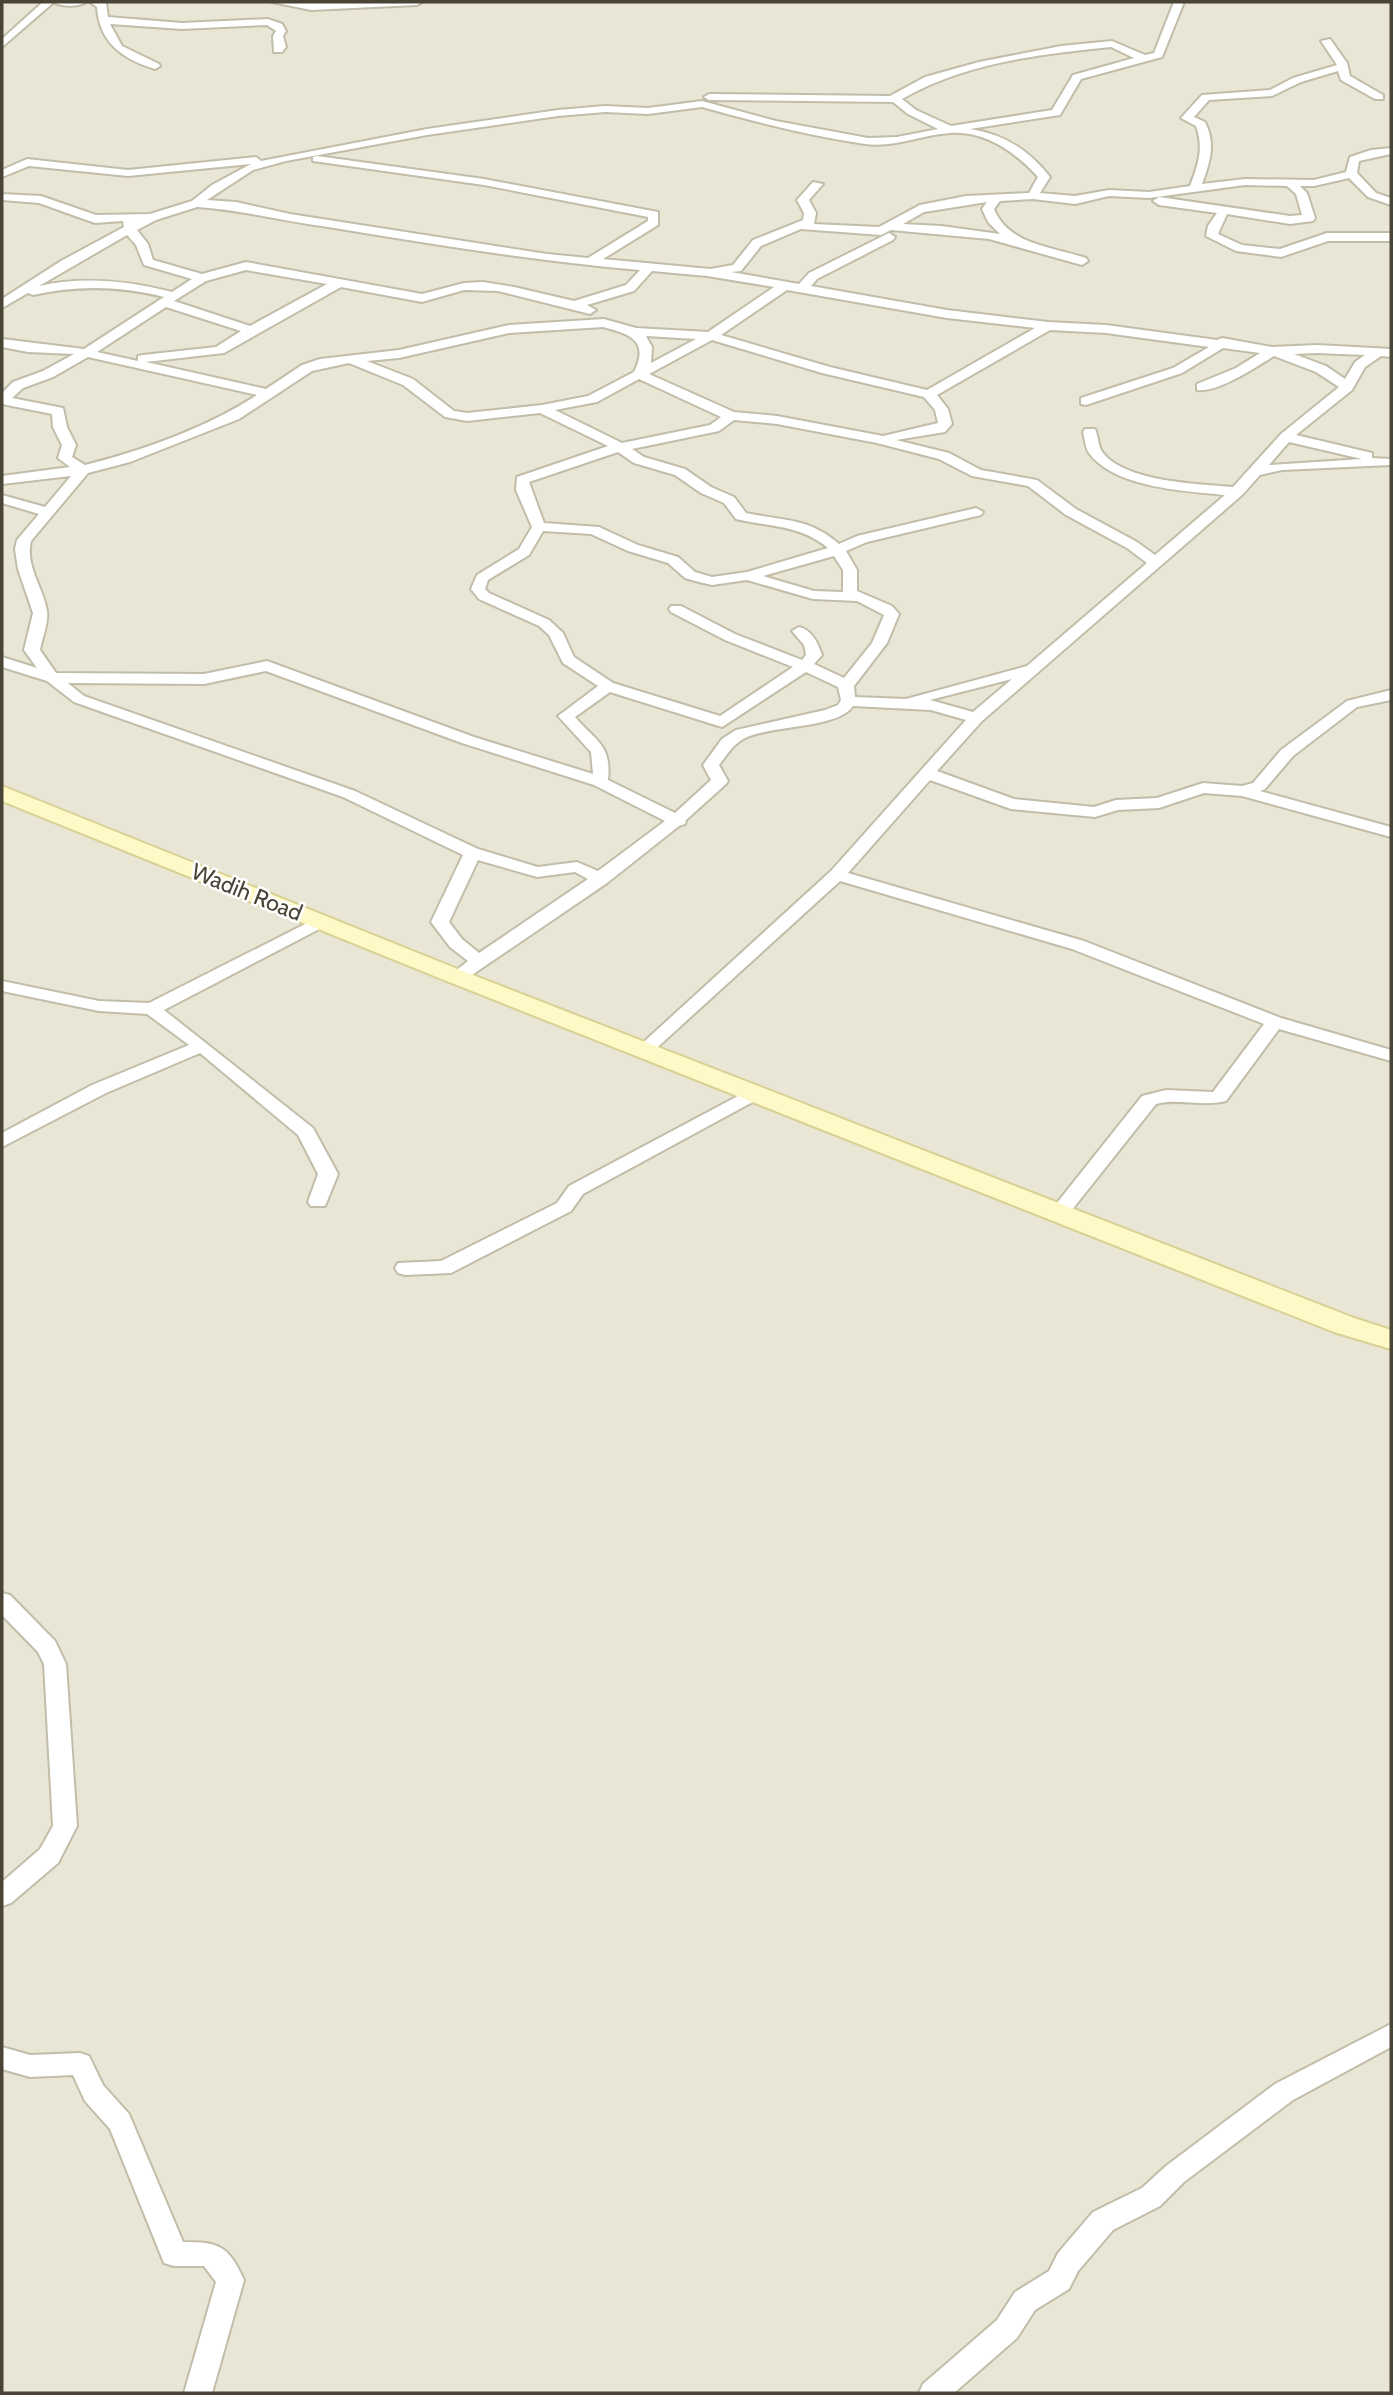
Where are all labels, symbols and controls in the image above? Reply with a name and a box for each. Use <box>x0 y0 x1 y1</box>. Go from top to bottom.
street label: Wadih Road <box>187 857 307 927</box>

